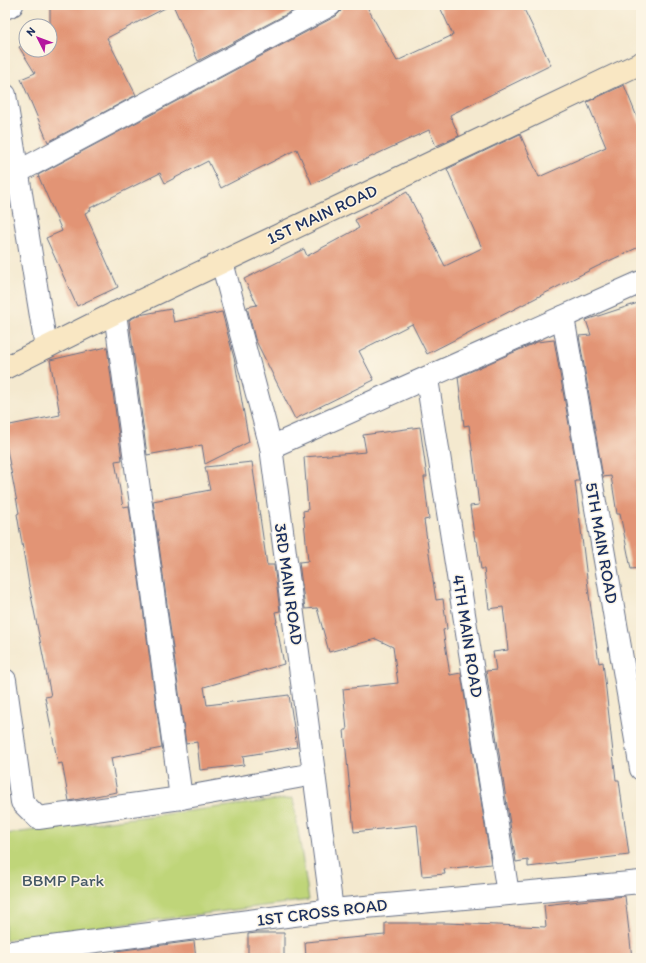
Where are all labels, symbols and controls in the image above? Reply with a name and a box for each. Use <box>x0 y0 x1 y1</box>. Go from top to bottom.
north arrow <box>18 18 58 58</box>
text: N <box>24 25 38 39</box>
street label: 1ST MAIN ROAD <box>264 180 380 248</box>
street label: 5TH MAIN ROAD <box>581 481 623 605</box>
street label: 3RD MAIN ROAD <box>271 522 307 646</box>
street label: 4TH MAIN ROAD <box>448 573 488 699</box>
park label: BBMP Park <box>22 870 105 890</box>
street label: 1ST CROSS ROAD <box>256 894 389 930</box>

